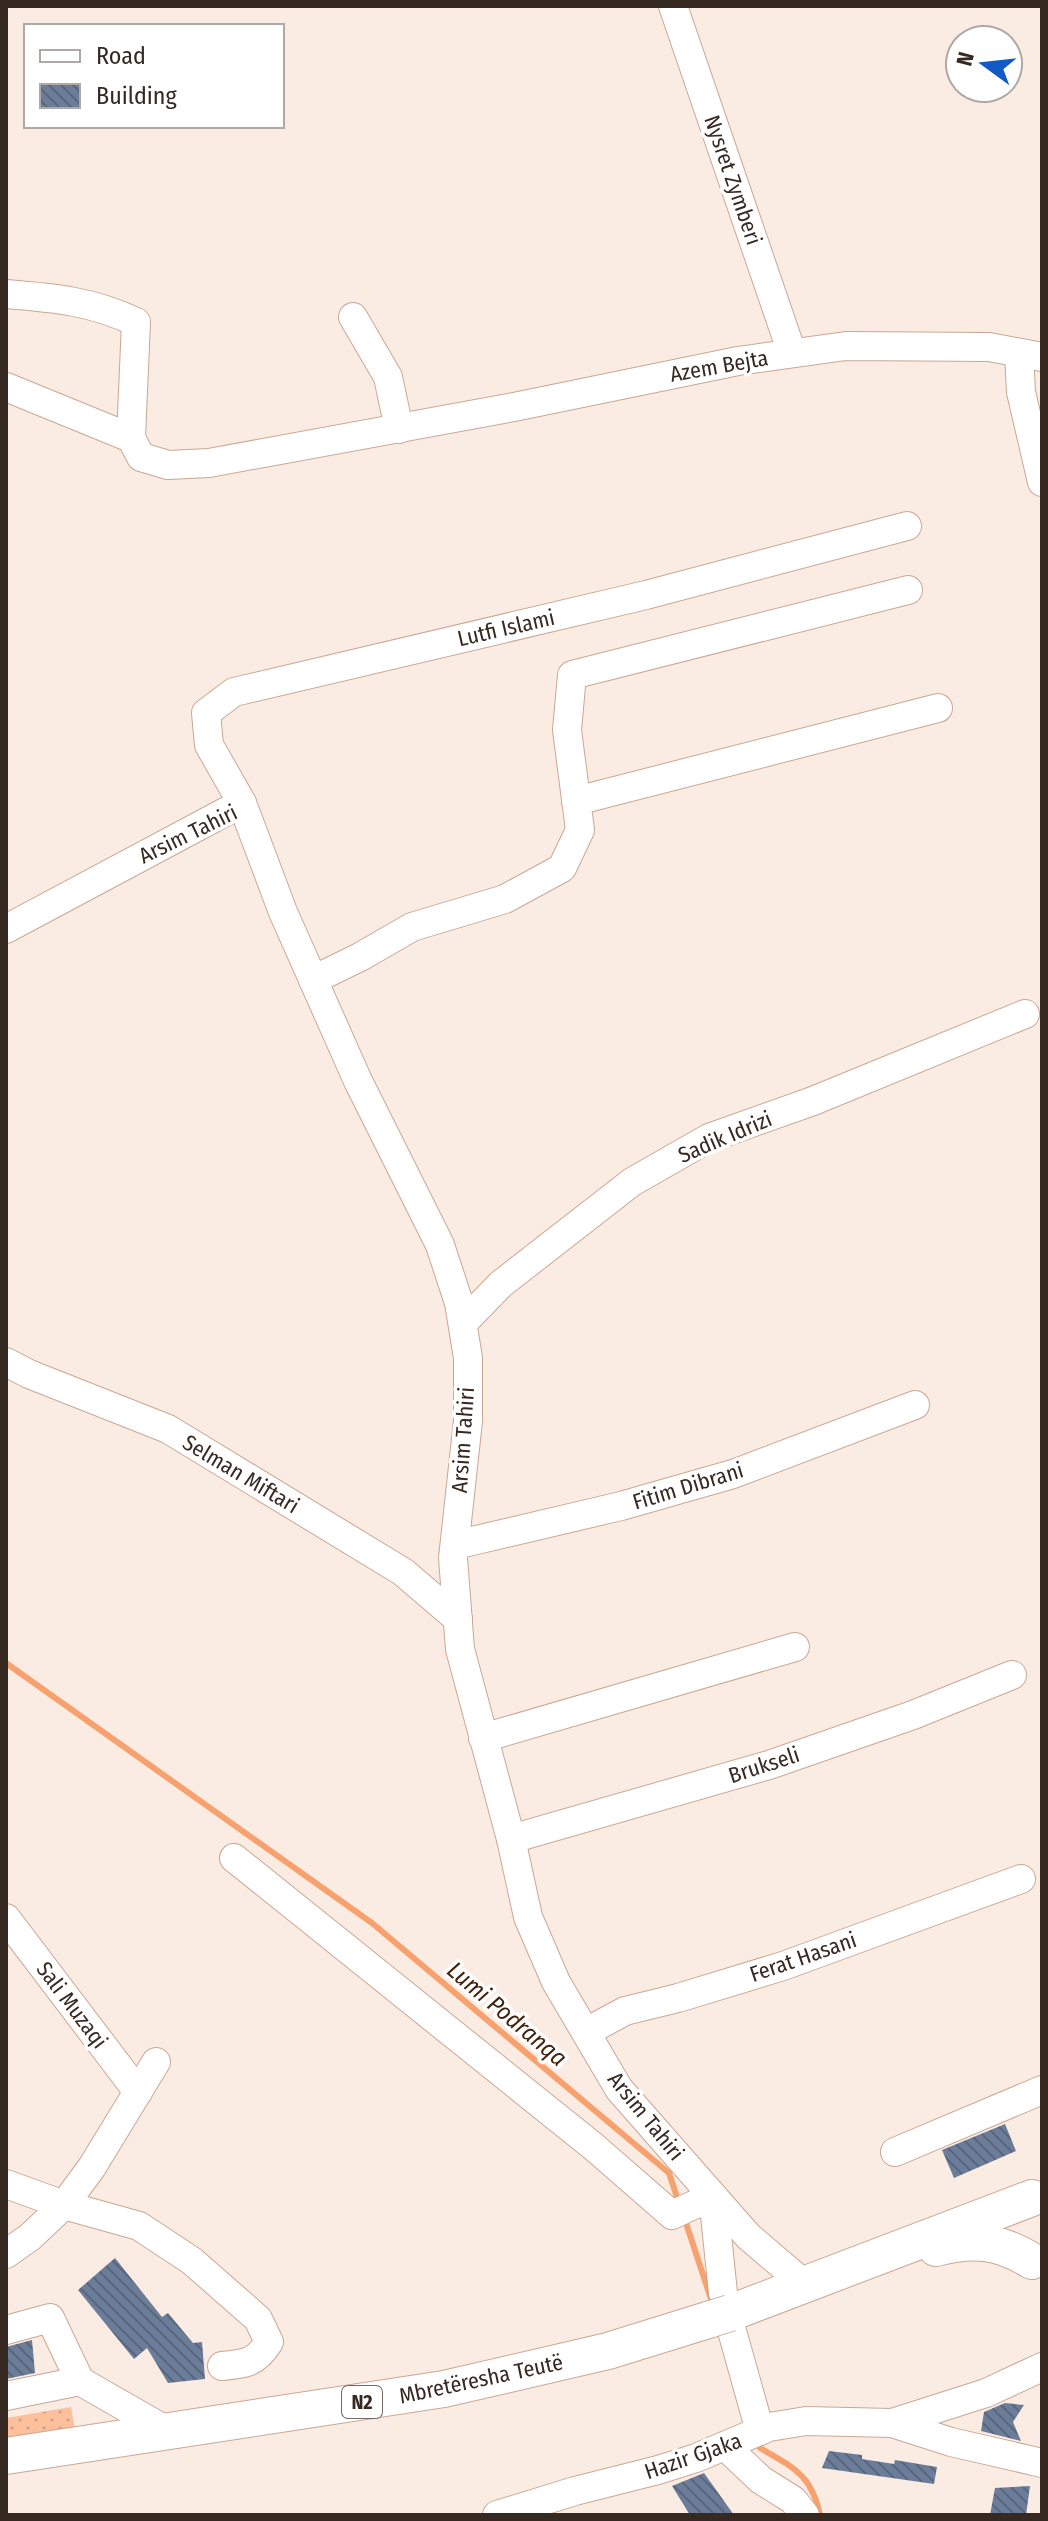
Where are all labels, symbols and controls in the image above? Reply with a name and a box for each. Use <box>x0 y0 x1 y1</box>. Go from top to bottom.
legend <box>24 24 284 128</box>
north arrow <box>944 24 1024 104</box>
text: Road <box>96 42 146 70</box>
text: N <box>950 49 980 69</box>
text: Building <box>96 82 178 110</box>
street label: Nysret Zymberi <box>698 112 768 248</box>
street label: Azem Bejta <box>668 344 770 388</box>
street label: Lutfi Islami <box>455 604 557 652</box>
street label: Arsim Tahiri <box>134 799 242 869</box>
street label: Sadik Idrizi <box>674 1105 776 1169</box>
street label: Arsim Tahiri <box>446 1386 480 1494</box>
street label: Selman Miftari <box>178 1429 304 1519</box>
street label: Fitim Dibrani <box>629 1456 747 1516</box>
street label: Brukseli <box>725 1741 803 1789</box>
street label: Ferat Hasani <box>746 1926 860 1988</box>
street label: Sali Muzaqi <box>31 1956 113 2054</box>
water label: Lumi Podranqa <box>442 1956 572 2072</box>
street label: Arsim Tahiri <box>602 2066 690 2166</box>
street label: Mbretëresha Teutë <box>397 2348 565 2410</box>
road number: N2 <box>342 2386 382 2418</box>
street label: Hazir Gjaka <box>641 2427 745 2485</box>

